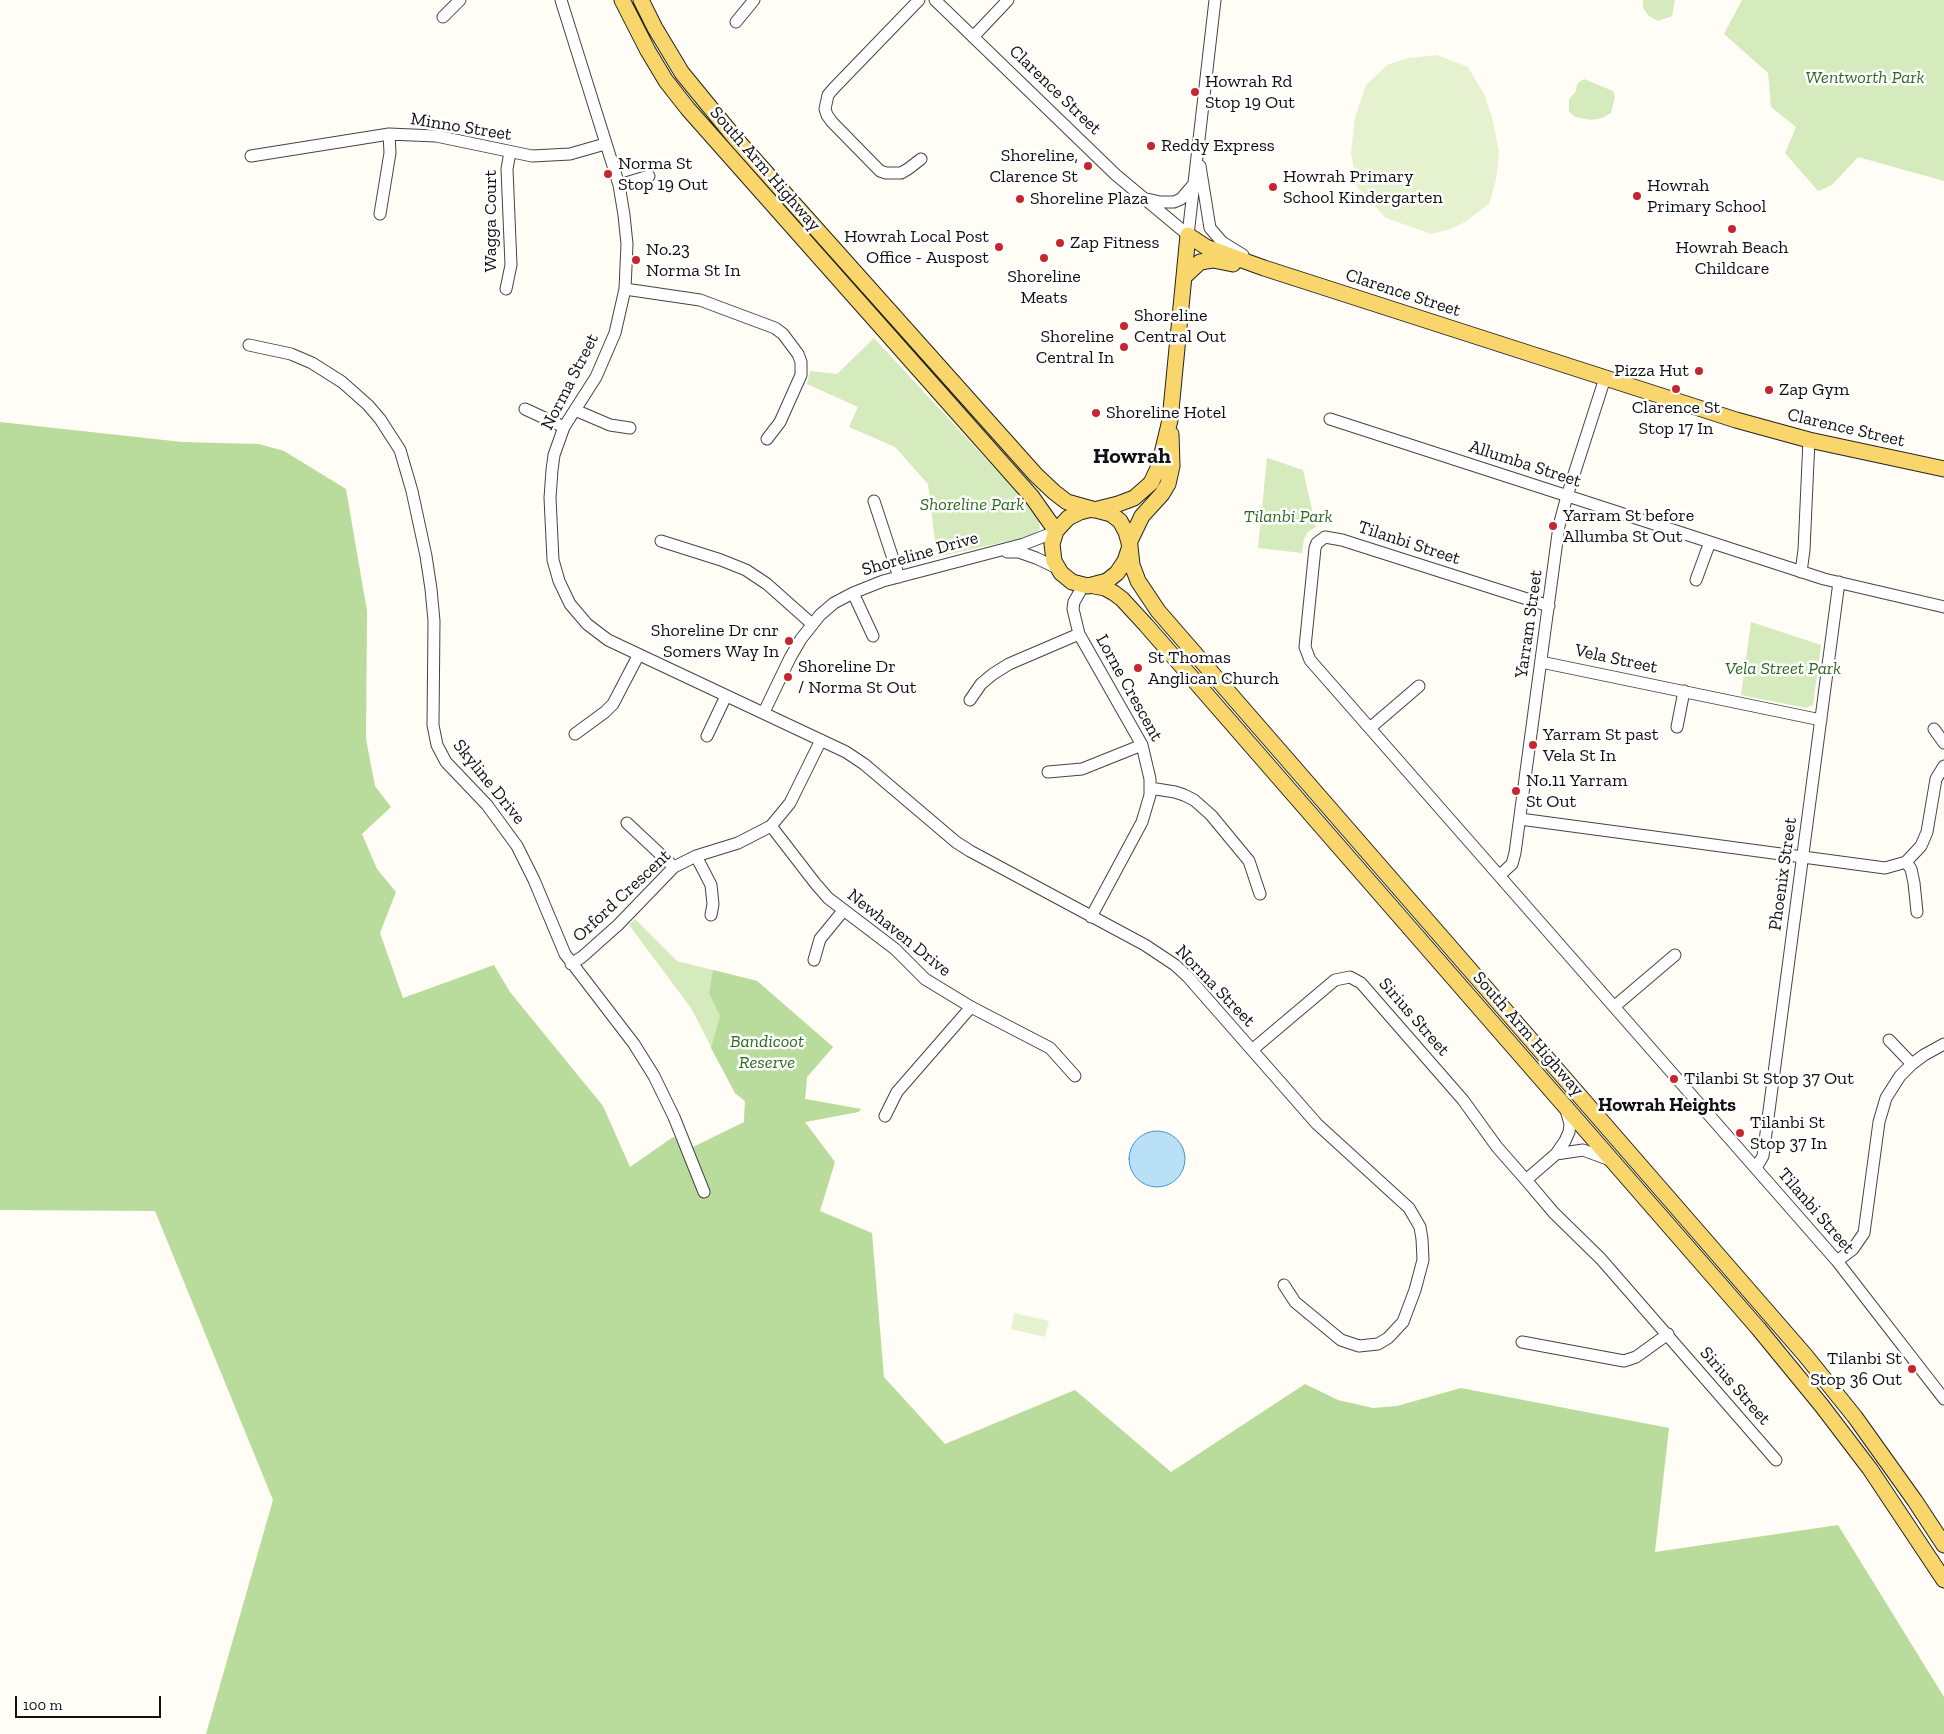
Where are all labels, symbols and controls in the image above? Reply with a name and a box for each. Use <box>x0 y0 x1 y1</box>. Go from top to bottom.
street label: Clarence Street <box>1004 41 1106 139</box>
park label: Wentworth Park <box>1806 67 1924 89</box>
place label: Howrah Rd Stop 19 Out <box>1205 71 1295 114</box>
marker: Howrah Rd Stop 19 Out <box>1189 86 1201 98</box>
street label: South Arm Highway <box>705 102 825 236</box>
street label: Minno Street <box>409 108 513 146</box>
place label: Reddy Express <box>1161 135 1275 157</box>
marker: Reddy Express <box>1145 140 1157 152</box>
place label: Shoreline, Clarence St <box>989 145 1078 188</box>
place label: Norma St Stop 19 Out <box>618 153 708 195</box>
marker: Shoreline, Clarence St <box>1082 160 1094 172</box>
place label: Howrah Primary School Kindergarten <box>1283 166 1443 208</box>
marker: Norma St Stop 19 Out <box>602 168 614 180</box>
street label: Wagga Court <box>480 170 502 272</box>
place label: Howrah Primary School <box>1647 175 1766 218</box>
marker: Howrah Primary School Kindergarten <box>1267 181 1279 193</box>
place label: Shoreline Plaza <box>1030 188 1148 210</box>
marker: Howrah Primary School <box>1631 190 1643 202</box>
marker: Shoreline Plaza <box>1014 193 1026 205</box>
marker: Howrah Beach Childcare <box>1726 223 1738 235</box>
place label: Howrah Local Post Office - Auspost <box>844 226 989 268</box>
place label: Zap Fitness <box>1070 232 1159 254</box>
marker: Zap Fitness <box>1054 237 1066 249</box>
place label: Howrah Beach Childcare <box>1676 237 1788 280</box>
place label: No.23 Norma St In <box>646 239 740 282</box>
marker: Howrah Local Post Office - Auspost <box>993 241 1005 253</box>
marker: Shoreline Meats <box>1038 252 1050 264</box>
marker: No.23 Norma St In <box>630 254 642 266</box>
street label: Clarence Street <box>1343 264 1463 322</box>
place label: Shoreline Meats <box>1007 266 1081 308</box>
place label: Shoreline Central Out <box>1134 305 1226 348</box>
marker: Shoreline Central Out <box>1118 320 1130 332</box>
place label: Shoreline Central In <box>1036 326 1114 368</box>
street label: Norma Street <box>536 330 604 434</box>
marker: Shoreline Central In <box>1118 341 1130 353</box>
place label: Pizza Hut <box>1614 360 1689 382</box>
marker: Pizza Hut <box>1693 365 1705 377</box>
place label: Zap Gym <box>1779 379 1849 401</box>
marker: Clarence St Stop 17 In <box>1670 383 1682 395</box>
marker: Zap Gym <box>1763 384 1775 396</box>
place label: Clarence St Stop 17 In <box>1632 397 1720 439</box>
place label: Shoreline Hotel <box>1106 402 1226 424</box>
street label: Clarence Street <box>1785 404 1907 452</box>
marker: Shoreline Hotel <box>1090 407 1102 419</box>
street label: Allumba Street <box>1466 436 1584 492</box>
district label: Howrah <box>1093 444 1171 470</box>
park label: Shoreline Park <box>920 494 1024 516</box>
place label: Yarram St before Allumba St Out <box>1563 505 1694 548</box>
park label: Tilanbi Park <box>1243 506 1333 528</box>
street label: Tilanbi Street <box>1355 516 1463 570</box>
marker: Yarram St before Allumba St Out <box>1547 520 1559 532</box>
street label: Shoreline Drive <box>859 527 981 581</box>
street label: Yarram Street <box>1511 568 1547 680</box>
place label: Shoreline Dr cnr Somers Way In <box>651 620 779 662</box>
street label: Lorne Crescent <box>1091 631 1167 745</box>
marker: Shoreline Dr cnr Somers Way In <box>783 635 795 647</box>
street label: Vela Street <box>1573 640 1659 678</box>
place label: St Thomas Anglican Church <box>1148 647 1279 690</box>
place label: Shoreline Dr / Norma St Out <box>798 656 916 699</box>
park label: Vela Street Park <box>1725 658 1841 680</box>
marker: St Thomas Anglican Church <box>1132 662 1144 674</box>
marker: Shoreline Dr / Norma St Out <box>782 671 794 683</box>
place label: Yarram St past Vela St In <box>1543 724 1658 766</box>
street label: Skyline Drive <box>448 735 530 829</box>
marker: Yarram St past Vela St In <box>1527 739 1539 751</box>
place label: No.11 Yarram St Out <box>1526 770 1628 812</box>
marker: No.11 Yarram St Out <box>1510 785 1522 797</box>
street label: Phoenix Street <box>1764 816 1802 932</box>
street label: Orford Crescent <box>568 845 676 947</box>
street label: Newhaven Drive <box>843 885 955 981</box>
street label: Norma Street <box>1171 941 1259 1031</box>
street label: South Arm Highway <box>1468 967 1588 1101</box>
street label: Sirius Street <box>1374 973 1454 1061</box>
park label: Bandicoot Reserve <box>730 1031 804 1074</box>
place label: Tilanbi St Stop 37 Out <box>1684 1068 1854 1090</box>
marker: Tilanbi St Stop 37 Out <box>1668 1073 1680 1085</box>
district label: Howrah Heights <box>1598 1095 1736 1117</box>
place label: Tilanbi St Stop 37 In <box>1750 1112 1827 1154</box>
marker: Tilanbi St Stop 37 In <box>1734 1127 1746 1139</box>
street label: Tilanbi Street <box>1773 1164 1859 1258</box>
street label: Sirius Street <box>1695 1342 1775 1430</box>
place label: Tilanbi St Stop 36 Out <box>1810 1348 1902 1390</box>
marker: Tilanbi St Stop 36 Out <box>1906 1363 1918 1375</box>
scale bar <box>18 1686 164 1718</box>
text: 100 m <box>23 1696 62 1714</box>

